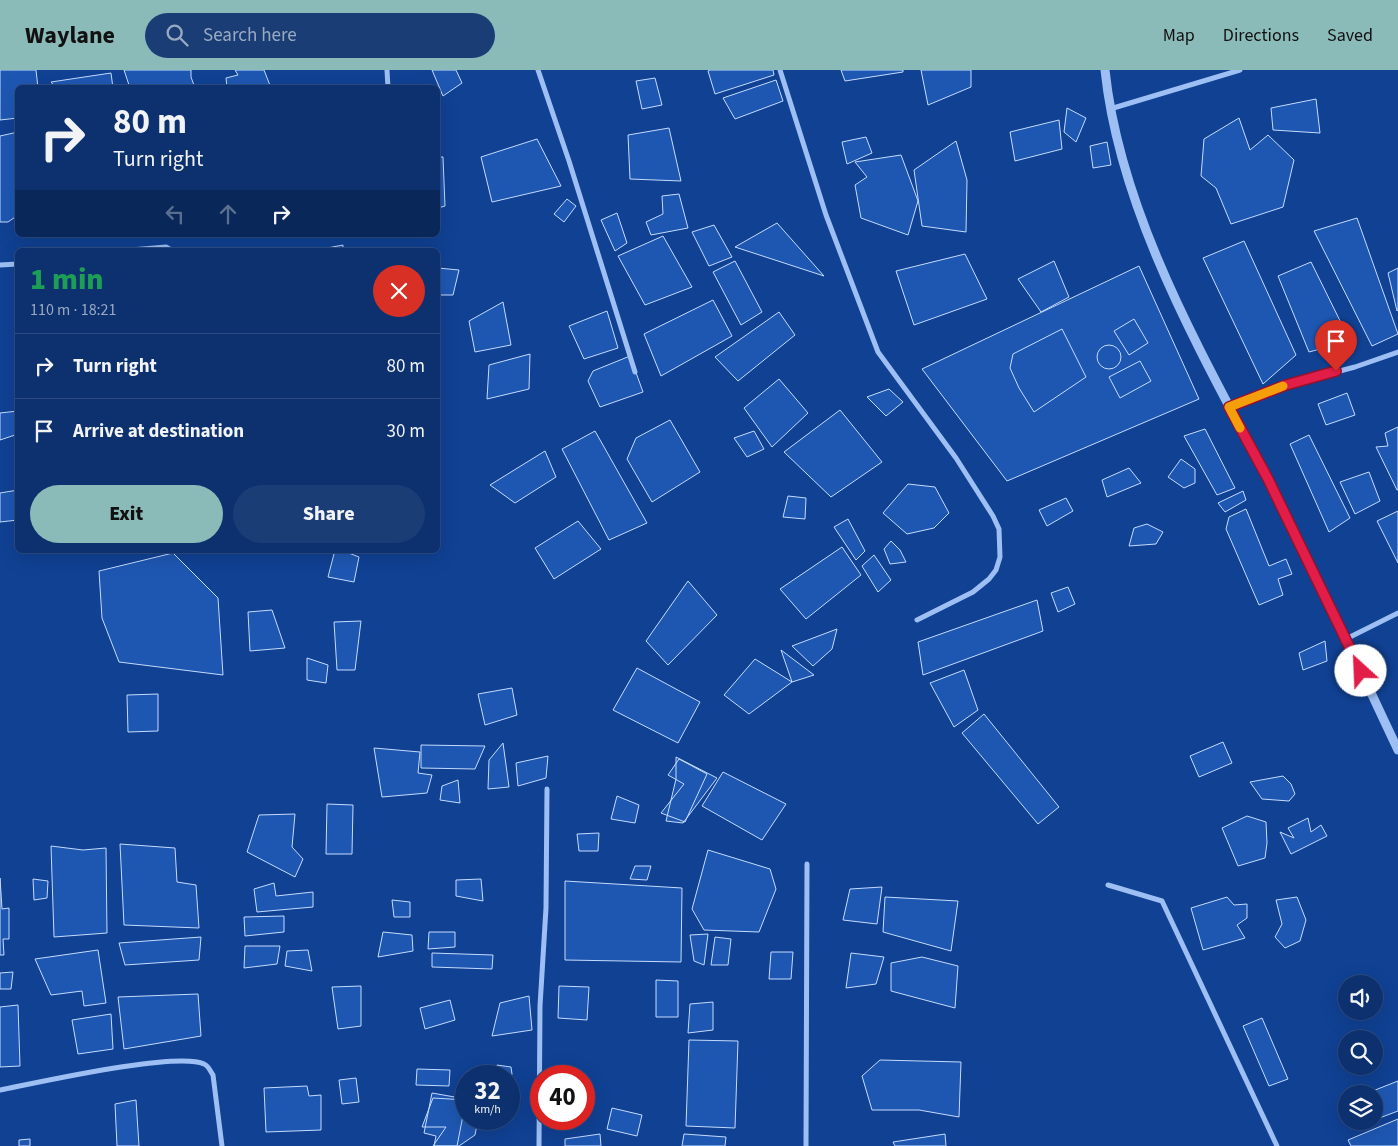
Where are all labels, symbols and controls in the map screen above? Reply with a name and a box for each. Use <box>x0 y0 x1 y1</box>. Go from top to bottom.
search box <box>145 13 495 58</box>
text: Waylane <box>25 18 115 53</box>
icon: search <box>163 21 191 49</box>
text: Search here <box>203 22 297 49</box>
text: Map <box>1163 23 1195 48</box>
text: Directions <box>1223 23 1299 48</box>
text: Saved <box>1327 23 1373 48</box>
text: 80 m <box>113 97 187 147</box>
icon: right <box>30 105 95 170</box>
text: Turn right <box>113 143 203 175</box>
icon: left <box>161 200 189 228</box>
icon: ahead <box>214 200 242 228</box>
icon: right <box>267 200 295 228</box>
text: 1 min <box>30 258 104 301</box>
button: close <box>373 265 425 317</box>
text: 110 m · 18:21 <box>30 299 117 321</box>
pin <box>1315 320 1357 371</box>
icon: arrive <box>1322 327 1350 355</box>
icon: right <box>30 352 58 380</box>
text: Turn right <box>73 353 157 380</box>
text: 80 m <box>387 353 425 380</box>
icon: arrive <box>30 417 58 445</box>
text: Arrive at destination <box>73 418 244 445</box>
text: 30 m <box>387 418 425 445</box>
button: Exit <box>30 485 223 543</box>
button: Share <box>233 485 425 543</box>
position arrow <box>1334 644 1386 696</box>
map controls <box>1338 975 1383 1130</box>
button: sound <box>1338 975 1383 1020</box>
button: search <box>1338 1030 1383 1075</box>
speed limit sign: 40 <box>530 1065 595 1130</box>
text: 32 <box>474 1073 501 1109</box>
button: layers <box>1338 1085 1383 1130</box>
text: km/h <box>474 1101 501 1118</box>

